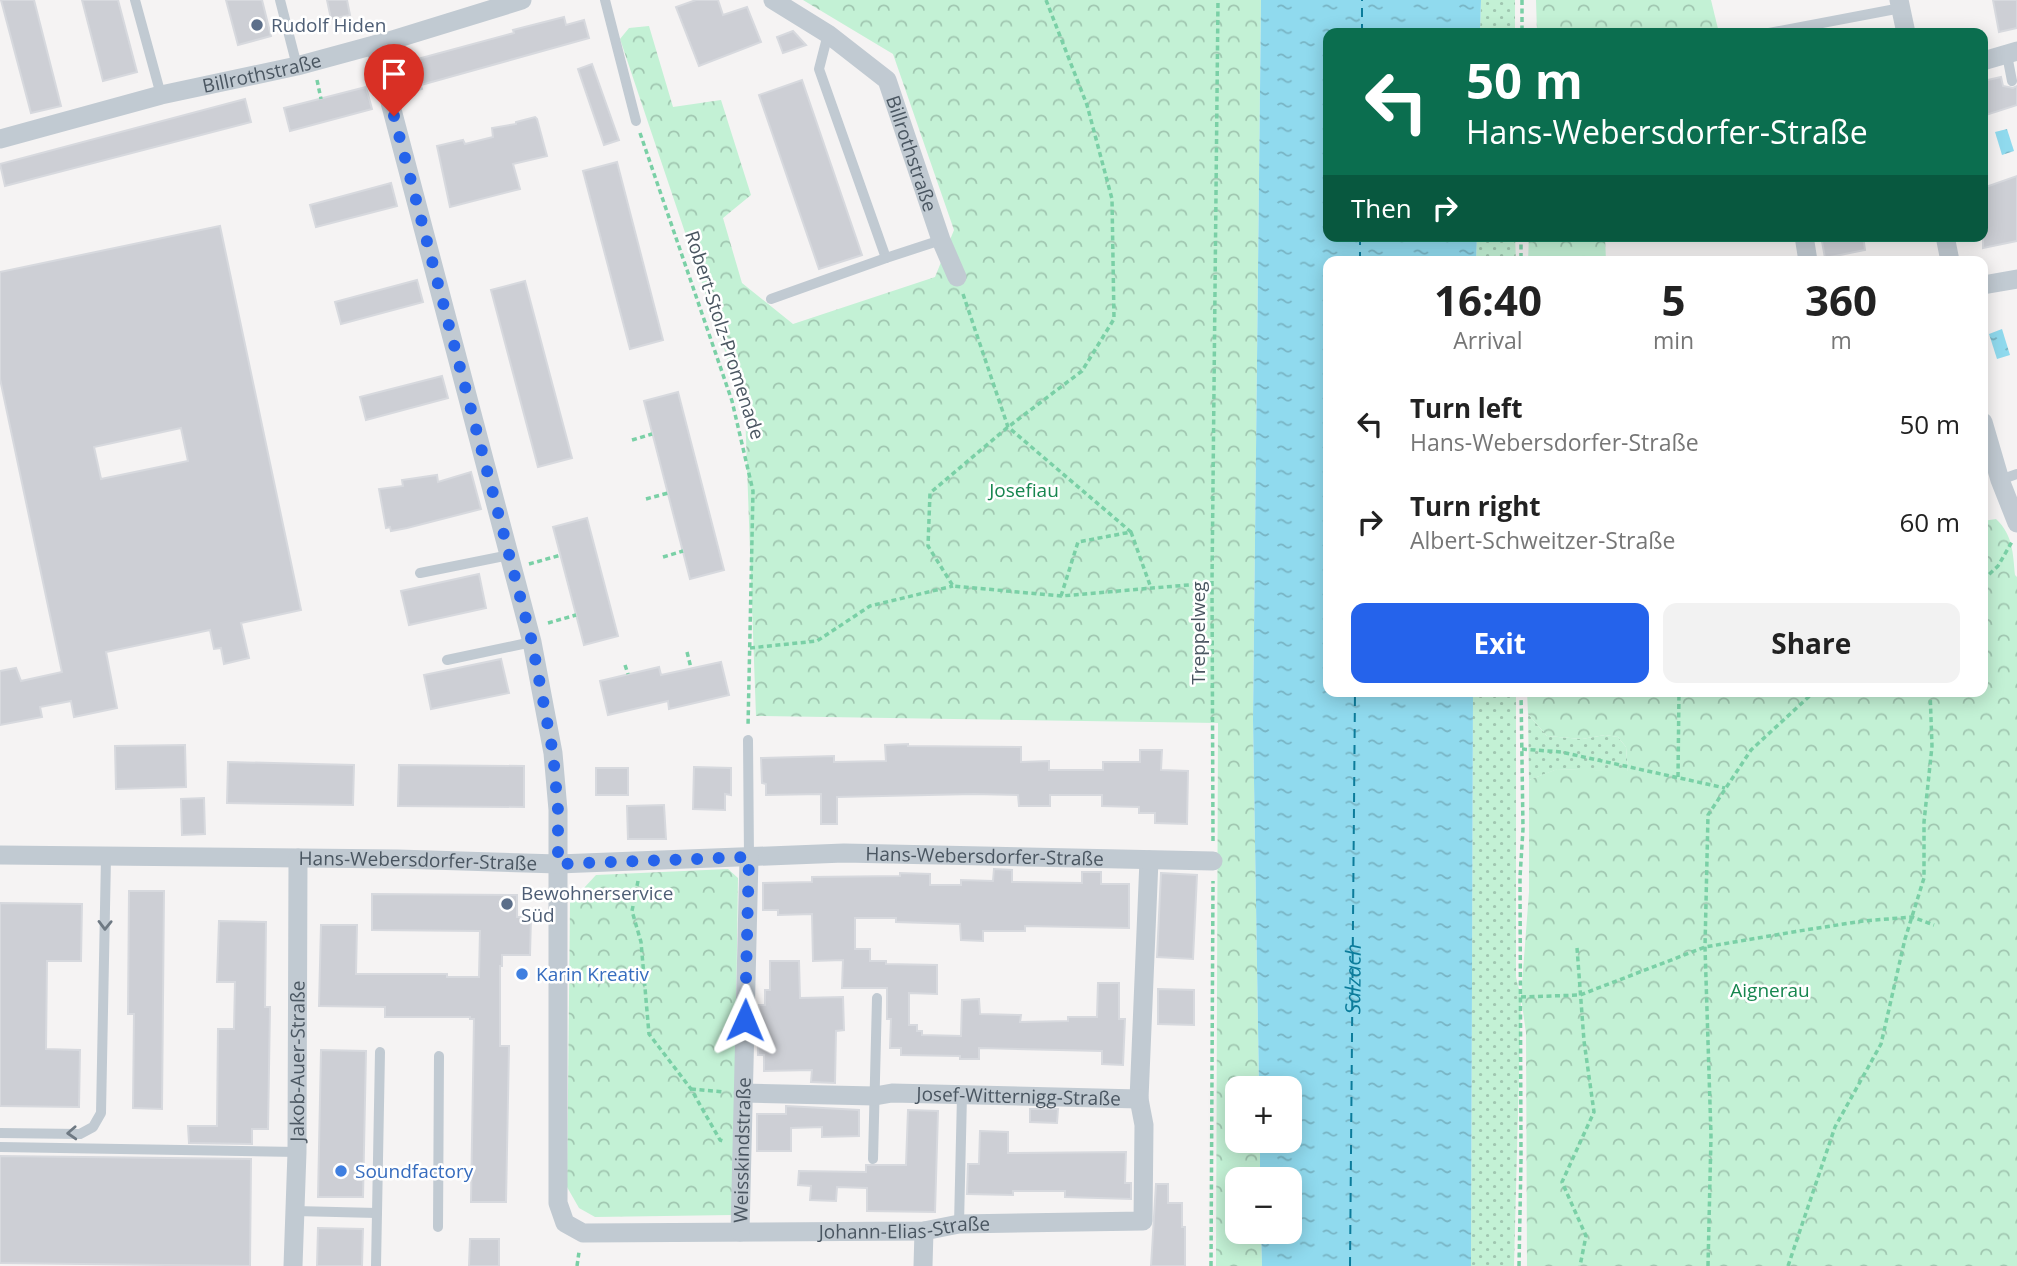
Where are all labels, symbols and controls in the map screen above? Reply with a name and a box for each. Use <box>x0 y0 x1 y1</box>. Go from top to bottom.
place label: Rudolf Hiden <box>271 12 386 38</box>
marker: Rudolf Hiden <box>249 17 265 33</box>
pin <box>364 44 424 116</box>
street label: Billrothstraße <box>200 47 324 99</box>
text: 50 m <box>1466 47 1583 113</box>
icon: arrive <box>375 55 413 93</box>
icon: left <box>1351 56 1442 147</box>
street label: Billrothstraße <box>880 92 943 215</box>
text: Hans-Webersdorfer-Straße <box>1466 110 1868 153</box>
icon: right <box>1426 189 1464 227</box>
text: Then <box>1351 190 1412 226</box>
street label: Robert-Stolz-Promenade <box>679 227 771 443</box>
text: 16:40 <box>1434 271 1542 328</box>
text: 5 <box>1661 271 1686 328</box>
text: 360 <box>1805 271 1877 328</box>
text: Arrival <box>1453 324 1523 356</box>
text: min <box>1653 324 1694 356</box>
text: m <box>1830 324 1852 356</box>
text: Turn left <box>1410 390 1522 426</box>
icon: left <box>1351 405 1389 443</box>
text: 50 m <box>1899 406 1960 442</box>
text: Hans-Webersdorfer-Straße <box>1410 426 1699 458</box>
park label: Josefiau <box>987 477 1059 503</box>
text: Turn right <box>1410 488 1541 524</box>
icon: right <box>1351 503 1389 541</box>
text: 60 m <box>1899 504 1960 540</box>
text: Albert-Schweitzer-Straße <box>1410 524 1676 556</box>
street label: Treppelweg <box>1185 581 1211 685</box>
button: Exit <box>1351 603 1649 683</box>
button: Share <box>1663 603 1960 683</box>
street label: Hans-Webersdorfer-Straße <box>865 840 1104 872</box>
street label: Hans-Webersdorfer-Straße <box>299 845 538 876</box>
place label: Bewohnerservice Süd <box>521 880 673 928</box>
marker: Bewohnerservice Süd <box>499 896 515 912</box>
one-way arrow <box>97 920 112 931</box>
water label: Salzach <box>1338 944 1367 1014</box>
place label: Karin Kreativ <box>536 961 650 987</box>
marker: Karin Kreativ <box>514 966 530 982</box>
park label: Aignerau <box>1730 977 1810 1003</box>
street label: Jakob-Auer-Straße <box>284 980 311 1144</box>
position arrow <box>708 983 782 1057</box>
map controls <box>1225 1076 1302 1244</box>
button: + <box>1225 1076 1302 1153</box>
street label: Weisskindstraße <box>727 1077 757 1223</box>
street label: Josef-Witternigg-Straße <box>914 1081 1121 1112</box>
one-way arrow <box>66 1126 77 1141</box>
place label: Soundfactory <box>355 1158 474 1184</box>
marker: Soundfactory <box>333 1163 349 1179</box>
button: − <box>1225 1167 1302 1244</box>
street label: Johann-Elias-Straße <box>817 1210 990 1245</box>

